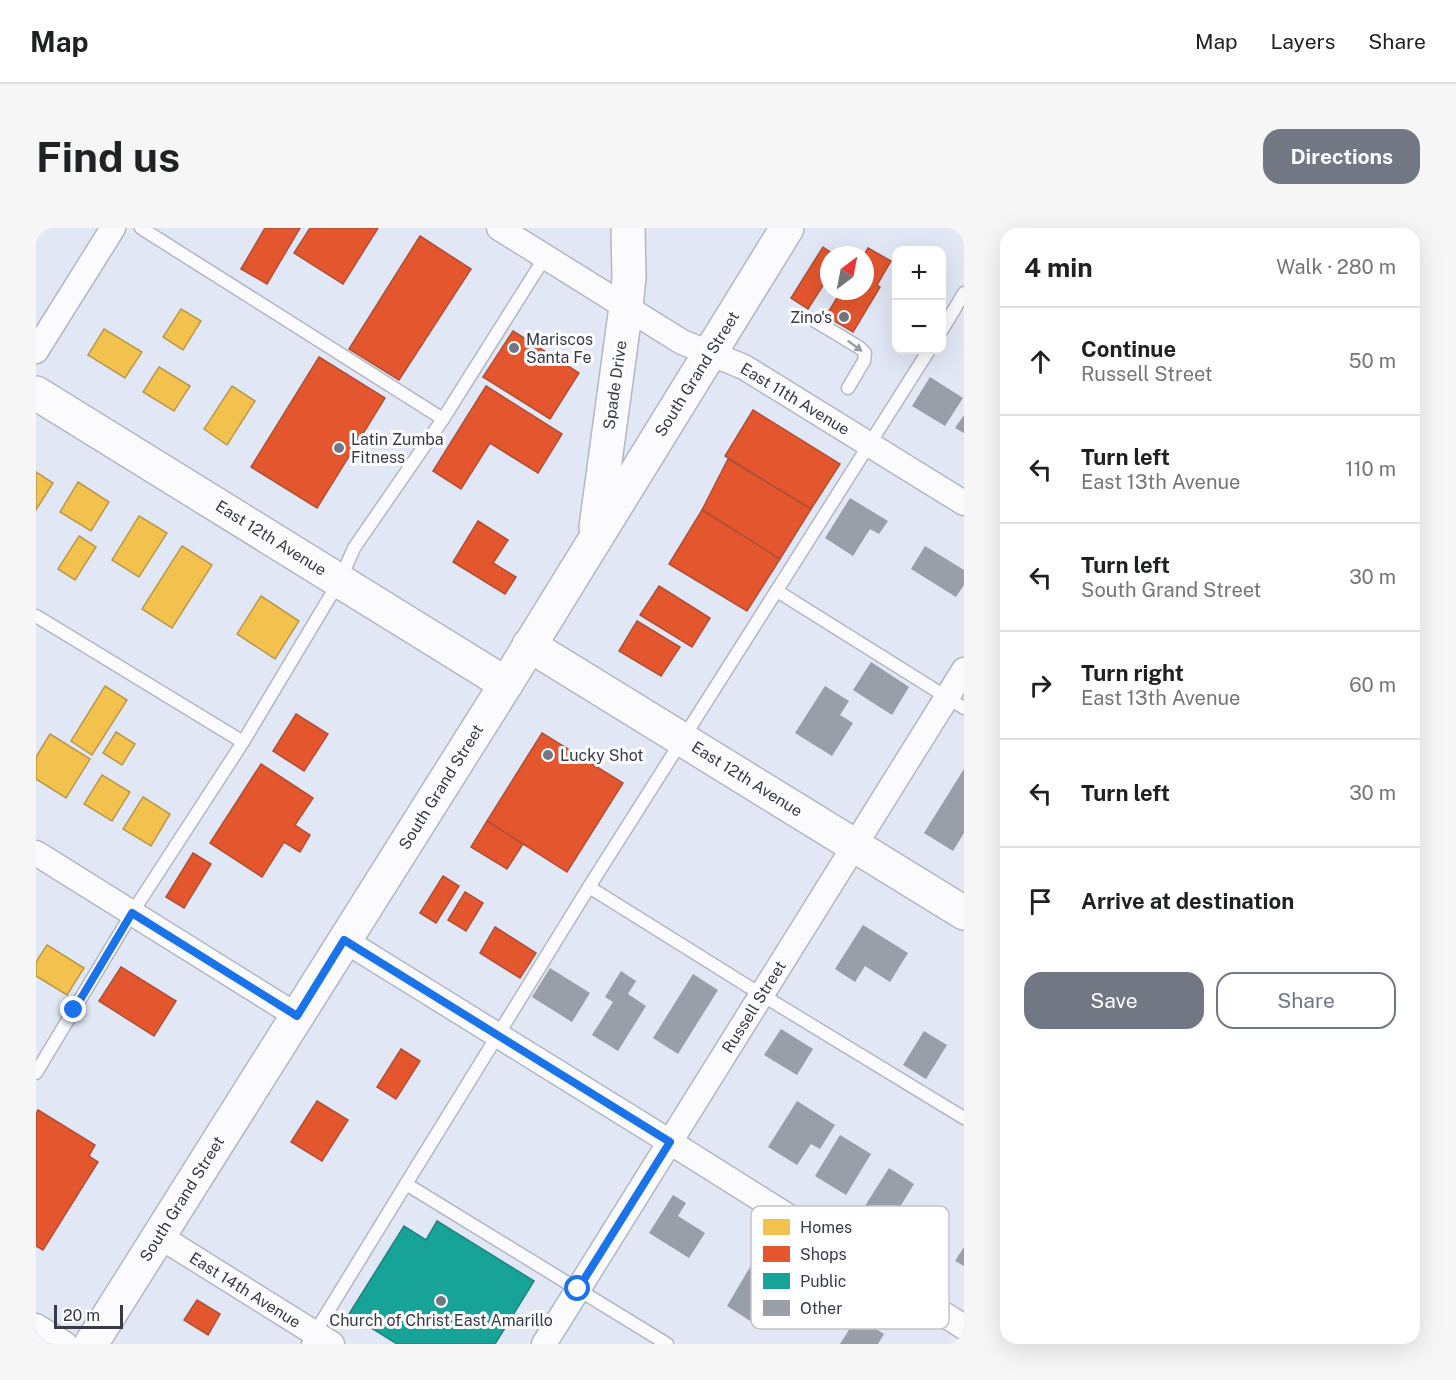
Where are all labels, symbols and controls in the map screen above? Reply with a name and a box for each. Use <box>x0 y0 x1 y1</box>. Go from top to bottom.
text: Map <box>30 25 89 58</box>
text: Map <box>1195 29 1238 54</box>
text: Layers <box>1271 29 1335 54</box>
text: Share <box>1368 29 1426 54</box>
button: Directions <box>1263 129 1420 184</box>
text: Find us <box>36 132 180 181</box>
north arrow <box>820 246 874 300</box>
map controls <box>892 246 946 354</box>
button: + <box>892 246 946 300</box>
text: 4 min <box>1024 252 1093 283</box>
text: Walk · 280 m <box>1276 255 1396 279</box>
button: − <box>892 300 946 354</box>
street label: South Grand Street <box>651 308 743 440</box>
place label: Zino's <box>790 308 832 327</box>
marker: Zino's <box>837 310 851 324</box>
place label: Mariscos Santa Fe <box>526 330 593 367</box>
text: Continue <box>1081 336 1176 362</box>
street label: Spade Drive <box>599 339 631 431</box>
one-way arrow <box>847 340 863 352</box>
marker: Mariscos Santa Fe <box>507 341 521 355</box>
icon: ahead <box>1024 345 1057 378</box>
text: 50 m <box>1349 349 1396 373</box>
street label: East 11th Avenue <box>737 359 853 439</box>
text: Russell Street <box>1081 362 1213 386</box>
place label: Latin Zumba Fitness <box>351 430 444 467</box>
marker: Latin Zumba Fitness <box>332 441 346 455</box>
text: Turn left <box>1081 444 1170 470</box>
icon: left <box>1024 453 1057 486</box>
text: 110 m <box>1345 457 1396 481</box>
text: East 13th Avenue <box>1081 470 1240 494</box>
street label: East 12th Avenue <box>212 496 330 580</box>
text: Turn left <box>1081 552 1170 578</box>
icon: left <box>1024 561 1057 594</box>
text: 30 m <box>1349 565 1396 589</box>
text: South Grand Street <box>1081 578 1261 602</box>
text: Turn right <box>1081 660 1184 686</box>
icon: right <box>1024 669 1057 702</box>
text: 60 m <box>1349 673 1396 697</box>
text: East 13th Avenue <box>1081 686 1240 710</box>
street label: South Grand Street <box>395 721 487 853</box>
street label: East 12th Avenue <box>688 737 806 821</box>
place label: Lucky Shot <box>560 746 644 765</box>
marker: Lucky Shot <box>541 748 555 762</box>
icon: left <box>1024 777 1057 810</box>
text: Turn left <box>1081 780 1170 806</box>
text: 30 m <box>1349 781 1396 805</box>
icon: arrive <box>1024 885 1057 918</box>
text: Arrive at destination <box>1081 888 1294 914</box>
street label: Russell Street <box>718 957 790 1057</box>
button: Save <box>1024 972 1204 1029</box>
button: Share <box>1216 972 1396 1029</box>
route end <box>60 996 86 1022</box>
street label: South Grand Street <box>136 1133 228 1265</box>
legend <box>751 1206 949 1329</box>
text: Homes <box>800 1218 852 1237</box>
text: Shops <box>800 1245 847 1264</box>
street label: East 14th Avenue <box>186 1248 304 1332</box>
text: Public <box>800 1272 847 1291</box>
route start <box>564 1275 590 1301</box>
marker: Church of Christ East Amarillo <box>434 1294 448 1308</box>
text: Other <box>800 1299 842 1318</box>
scale bar <box>54 1302 123 1330</box>
text: 20 m <box>63 1306 100 1325</box>
place label: Church of Christ East Amarillo <box>329 1311 553 1330</box>

